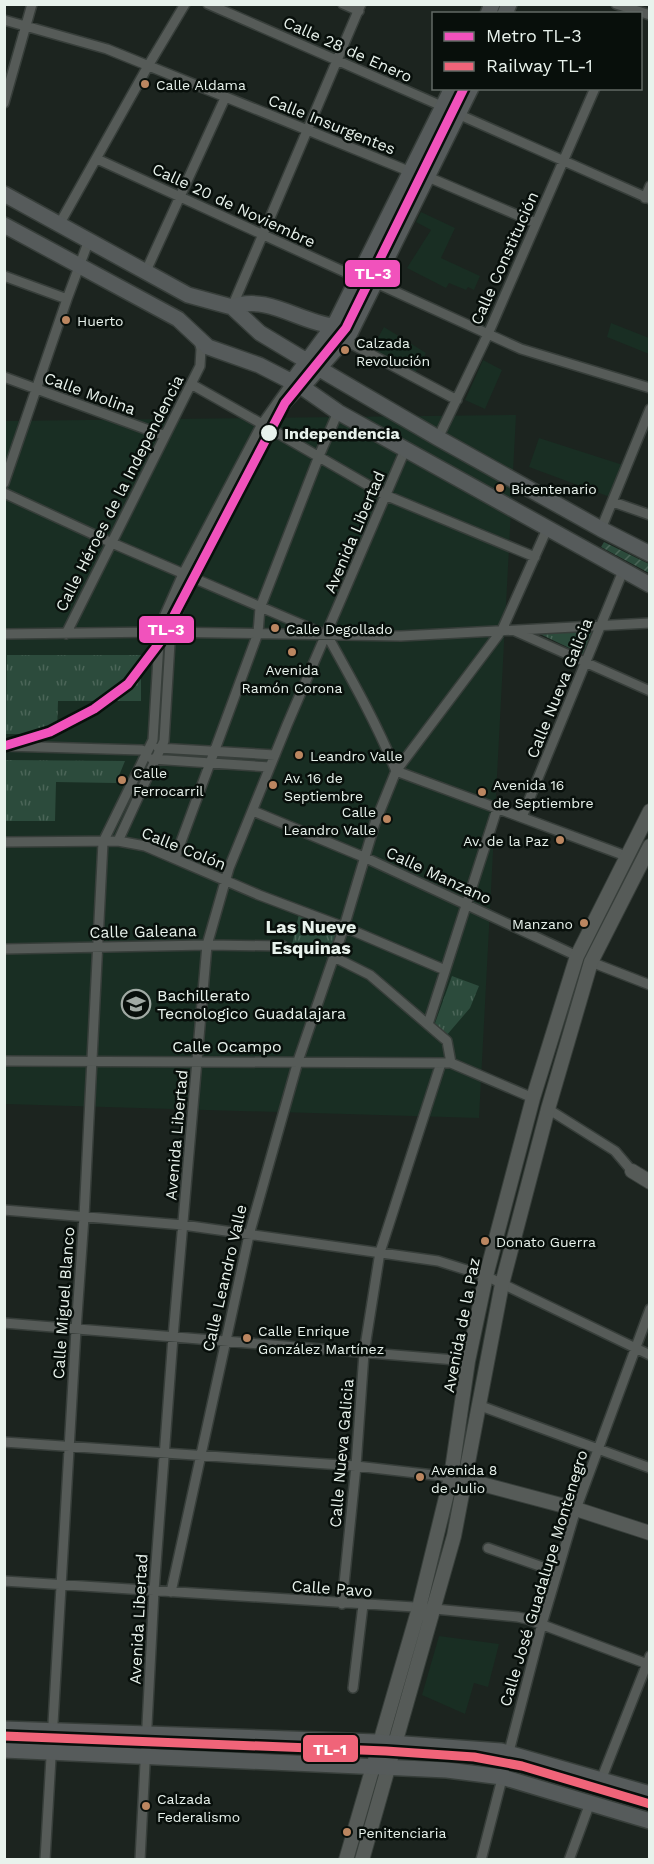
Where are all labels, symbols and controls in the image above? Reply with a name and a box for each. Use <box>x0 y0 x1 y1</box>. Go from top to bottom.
street label: Calle 28 de Enero <box>280 12 415 86</box>
legend <box>432 12 642 90</box>
text: Metro TL-3 <box>486 25 582 46</box>
text: Railway TL-1 <box>486 55 593 76</box>
place label: Calle Aldama <box>156 77 246 93</box>
marker: Calle Aldama <box>139 78 151 90</box>
street label: Calle Insurgentes <box>265 90 398 159</box>
street label: Calle 20 de Noviembre <box>149 159 318 252</box>
street label: Calle Constitución <box>467 189 542 328</box>
line badge: TL-3 <box>344 259 401 288</box>
text: TL-3 <box>355 264 391 283</box>
place label: Huerto <box>77 313 123 329</box>
marker: Huerto <box>60 314 72 326</box>
place label: Calzada Revolución <box>356 335 430 369</box>
marker: Calzada Revolución <box>339 344 351 356</box>
street label: Calle Molina <box>42 368 138 419</box>
street label: Calle Héroes de la Independencia <box>51 372 188 615</box>
marker: Independencia <box>259 423 279 443</box>
place label: Independencia <box>284 424 400 443</box>
street label: Avenida Libertad <box>320 468 389 596</box>
place label: Bicentenario <box>511 481 597 497</box>
marker: Bicentenario <box>494 482 506 494</box>
line badge: TL-3 <box>138 615 195 644</box>
street label: Calle Nueva Galicia <box>523 615 596 761</box>
text: TL-3 <box>148 620 184 639</box>
place label: Calle Degollado <box>286 621 393 637</box>
marker: Calle Degollado <box>269 622 281 634</box>
marker: Avenida Ramón Corona <box>286 646 298 658</box>
place label: Avenida Ramón Corona <box>242 662 343 696</box>
place label: Leandro Valle <box>310 748 403 764</box>
marker: Leandro Valle <box>293 749 305 761</box>
place label: Calle Ferrocarril <box>133 765 204 799</box>
place label: Av. 16 de Septiembre <box>284 770 363 804</box>
marker: Calle Ferrocarril <box>116 774 128 786</box>
place label: Avenida 16 de Septiembre <box>493 777 594 811</box>
marker: Av. 16 de Septiembre <box>267 779 279 791</box>
marker: Avenida 16 de Septiembre <box>476 786 488 798</box>
place label: Calle Leandro Valle <box>283 804 376 838</box>
marker: Calle Leandro Valle <box>381 813 393 825</box>
street label: Calle Colón <box>139 823 229 874</box>
place label: Av. de la Paz <box>463 833 549 849</box>
marker: Av. de la Paz <box>554 834 566 846</box>
street label: Calle Manzano <box>383 843 495 908</box>
district label: Las Nueve Esquinas <box>266 916 356 958</box>
place label: Manzano <box>512 916 573 932</box>
marker: Manzano <box>578 917 590 929</box>
street label: Calle Galeana <box>89 921 197 942</box>
place label: Bachillerato Tecnologico Guadalajara <box>157 986 346 1023</box>
school or university icon: Bachillerato Tecnologico Guadalajara <box>120 988 152 1020</box>
street label: Calle Ocampo <box>172 1037 282 1056</box>
street label: Avenida Libertad <box>161 1069 192 1201</box>
street label: Calle Leandro Valle <box>198 1203 251 1353</box>
street label: Calle Miguel Blanco <box>49 1226 78 1380</box>
place label: Donato Guerra <box>496 1234 596 1250</box>
marker: Donato Guerra <box>479 1235 491 1247</box>
street label: Avenida de la Paz <box>439 1256 484 1394</box>
place label: Calle Enrique González Martínez <box>258 1323 384 1357</box>
marker: Calle Enrique González Martínez <box>241 1332 253 1344</box>
street label: Calle Nueva Galicia <box>326 1378 357 1528</box>
street label: Calle José Guadalupe Montenegro <box>495 1448 592 1709</box>
place label: Avenida 8 de Julio <box>431 1462 497 1496</box>
marker: Avenida 8 de Julio <box>414 1471 426 1483</box>
street label: Avenida Libertad <box>126 1553 151 1685</box>
street label: Calle Pavo <box>291 1576 373 1601</box>
line badge: TL-1 <box>302 1734 359 1763</box>
text: TL-1 <box>313 1740 347 1759</box>
place label: Calzada Federalismo <box>157 1791 240 1825</box>
marker: Calzada Federalismo <box>140 1800 152 1812</box>
place label: Penitenciaria <box>358 1825 446 1841</box>
marker: Penitenciaria <box>341 1826 353 1838</box>

